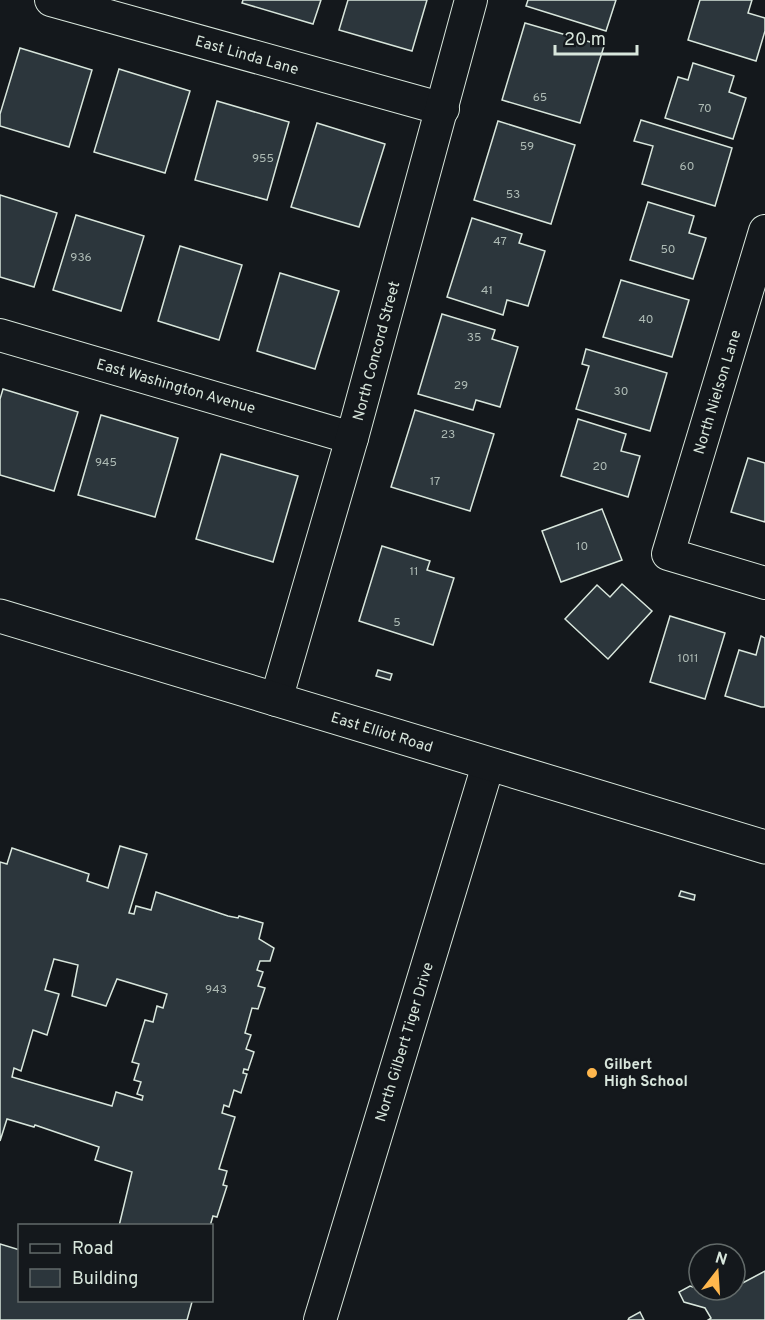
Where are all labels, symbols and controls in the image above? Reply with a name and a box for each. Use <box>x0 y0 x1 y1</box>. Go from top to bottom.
scale bar <box>555 18 638 56</box>
text: 20 m <box>564 29 606 52</box>
street label: East Linda Lane <box>193 33 301 80</box>
house number: 65 <box>533 90 547 106</box>
house number: 70 <box>698 101 712 117</box>
house number: 59 <box>520 139 534 155</box>
house number: 955 <box>252 151 274 167</box>
house number: 60 <box>680 159 694 175</box>
house number: 53 <box>506 187 520 203</box>
house number: 47 <box>493 234 507 250</box>
house number: 50 <box>660 242 676 258</box>
house number: 936 <box>70 250 92 266</box>
street label: North Concord Street <box>350 280 405 423</box>
house number: 41 <box>481 283 493 299</box>
house number: 40 <box>638 312 654 328</box>
street label: North Nielson Lane <box>690 328 746 457</box>
house number: 35 <box>467 330 481 346</box>
street label: East Washington Avenue <box>94 356 257 419</box>
house number: 29 <box>454 378 468 394</box>
house number: 30 <box>614 384 628 400</box>
house number: 23 <box>441 427 455 443</box>
house number: 945 <box>95 455 117 471</box>
house number: 20 <box>592 459 608 475</box>
house number: 17 <box>430 474 440 490</box>
house number: 10 <box>576 539 588 555</box>
house number: 11 <box>410 564 418 580</box>
house number: 5 <box>393 615 401 631</box>
house number: 1011 <box>677 651 699 667</box>
street label: East Elliot Road <box>328 709 435 758</box>
street label: North Gilbert Tiger Drive <box>372 960 439 1125</box>
house number: 943 <box>205 982 227 998</box>
place label: Gilbert High School <box>604 1056 688 1092</box>
marker: Gilbert High School <box>585 1066 599 1080</box>
legend <box>18 1224 213 1302</box>
text: Road <box>72 1238 114 1261</box>
north arrow <box>687 1242 747 1302</box>
text: N <box>712 1248 729 1271</box>
text: Building <box>72 1268 138 1291</box>

